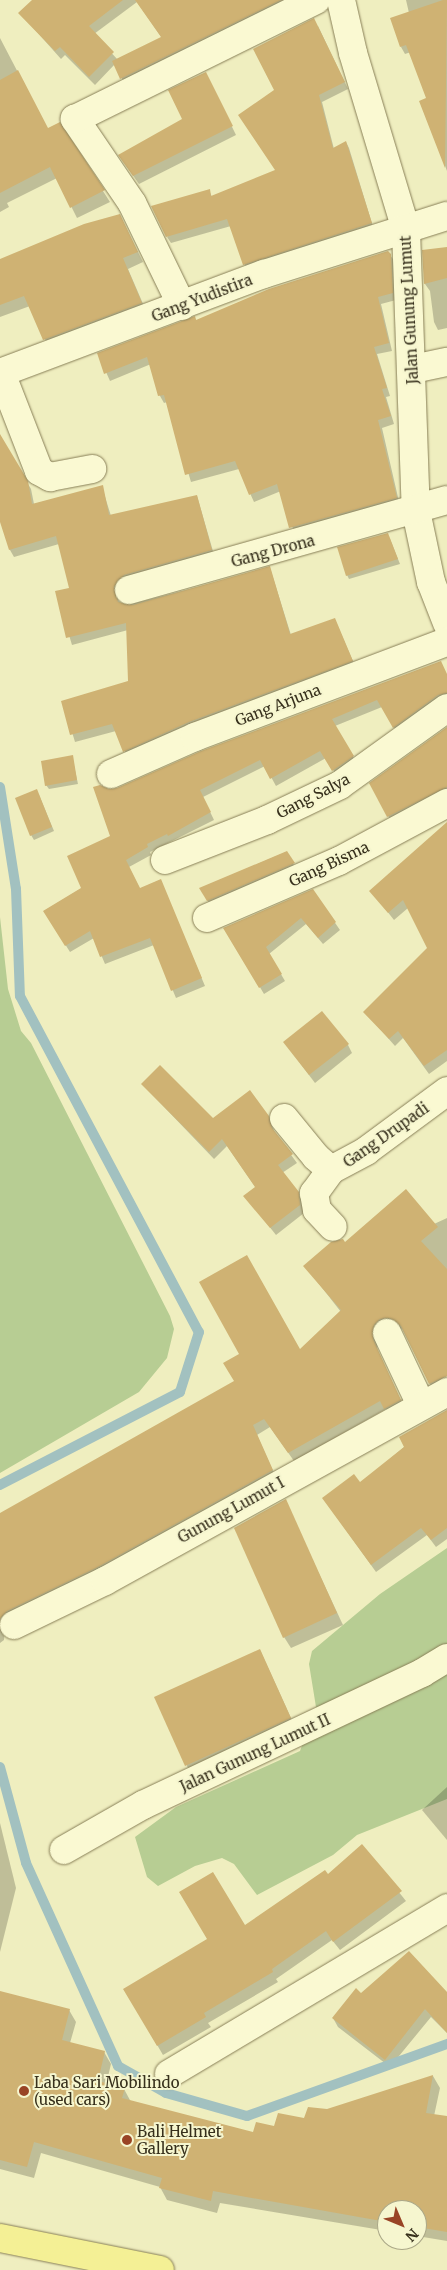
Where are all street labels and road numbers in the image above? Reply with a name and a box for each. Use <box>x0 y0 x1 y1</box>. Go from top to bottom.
street label: Jalan Gunung Lumut <box>396 235 422 385</box>
street label: Gang Yudistira <box>149 271 255 325</box>
street label: Gang Drona <box>229 531 317 571</box>
street label: Gang Arjuna <box>233 680 323 730</box>
street label: Gang Salya <box>273 770 353 822</box>
street label: Gang Bisma <box>286 838 372 890</box>
street label: Gang Drupadi <box>340 1099 432 1171</box>
street label: Gunung Lumut I <box>175 1473 287 1547</box>
street label: Jalan Gunung Lumut II <box>177 1710 333 1796</box>

